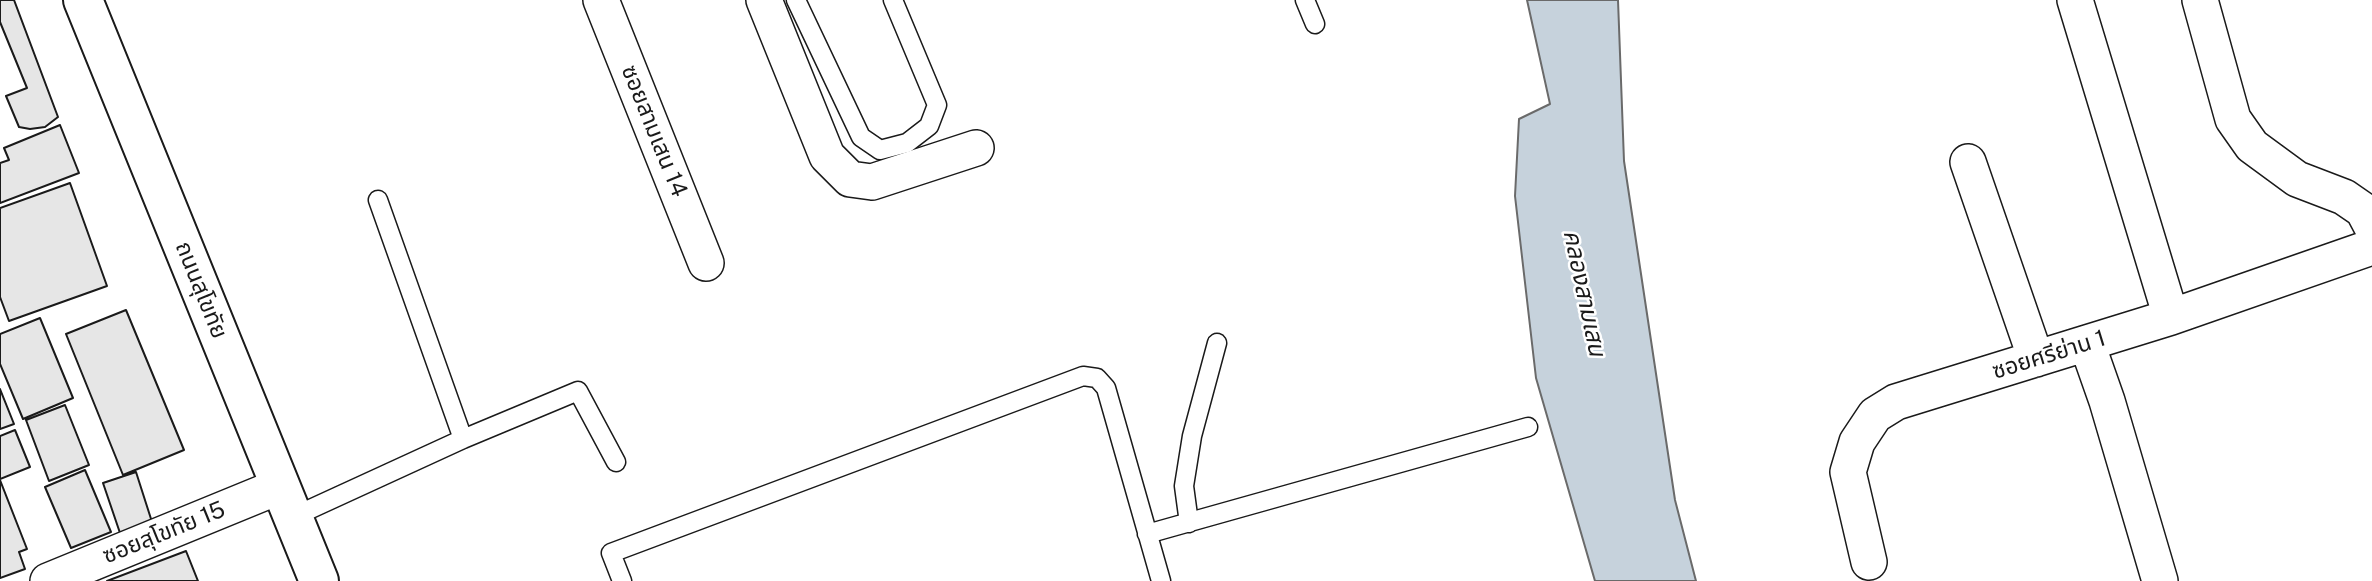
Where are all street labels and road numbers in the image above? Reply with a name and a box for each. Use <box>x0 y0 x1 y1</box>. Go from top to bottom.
street label: ซอยสามเสน 14 <box>615 61 693 201</box>
street label: ถนนสุโขทัย <box>169 237 233 343</box>
street label: ซอยศรีย่าน 1 <box>1989 325 2109 385</box>
street label: ซอยสุโขทัย 15 <box>99 496 229 570</box>

